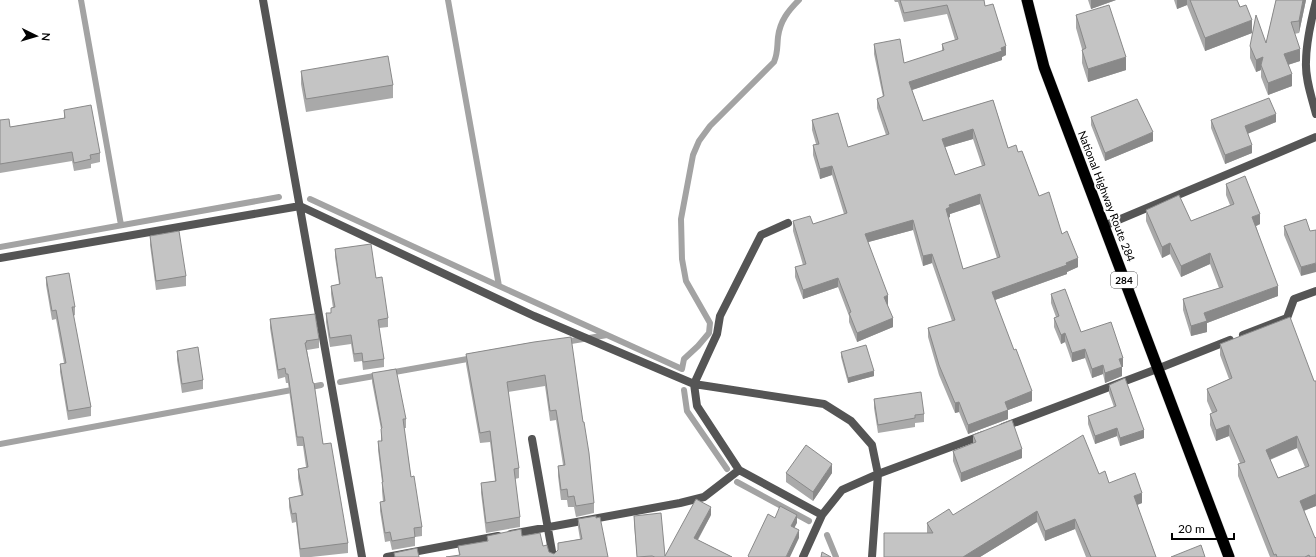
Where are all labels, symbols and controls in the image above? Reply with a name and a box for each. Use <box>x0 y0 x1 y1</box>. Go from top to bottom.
north arrow <box>16 16 56 56</box>
text: N <box>40 32 53 42</box>
street label: National Highway Route 284 <box>1076 129 1138 264</box>
road number: 284 <box>1111 272 1137 288</box>
scale bar <box>1172 515 1234 541</box>
text: 20 m <box>1178 521 1205 536</box>

